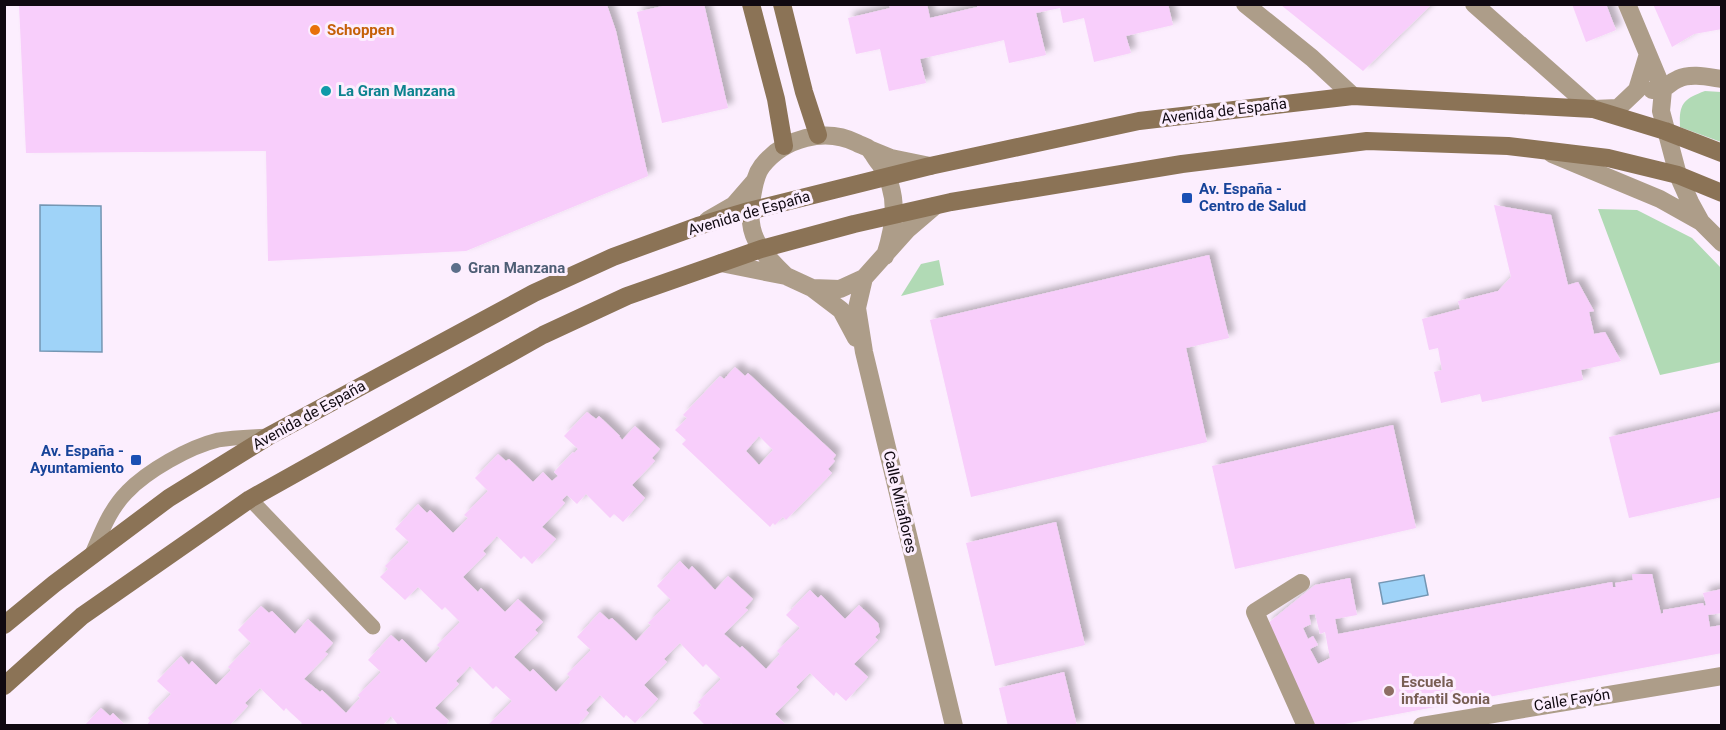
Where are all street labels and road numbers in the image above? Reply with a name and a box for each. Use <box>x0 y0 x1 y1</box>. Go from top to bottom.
street label: Avenida de España <box>1160 94 1288 128</box>
street label: Avenida de España <box>686 187 812 239</box>
street label: Avenida de España <box>249 377 369 453</box>
street label: Calle Miraflores <box>879 449 921 555</box>
street label: Calle Fayón <box>1533 685 1611 715</box>

